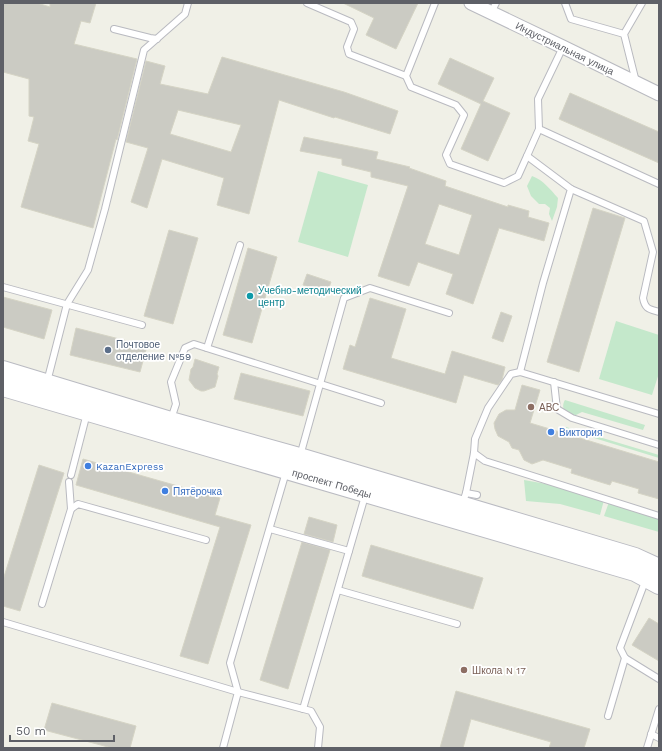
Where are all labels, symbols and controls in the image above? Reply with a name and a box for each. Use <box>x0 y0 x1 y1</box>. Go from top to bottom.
street label: Индустриальная улица <box>514 20 616 77</box>
place label: Учебно-методический центр <box>258 285 362 308</box>
marker: Учебно-методический центр <box>245 291 255 301</box>
place label: Почтовое отделение №59 <box>116 339 191 362</box>
marker: Почтовое отделение №59 <box>103 345 113 355</box>
marker: АВС <box>526 402 536 412</box>
place label: АВС <box>539 402 559 413</box>
marker: Виктория <box>546 427 556 437</box>
place label: Виктория <box>559 427 602 438</box>
marker: KazanExpress <box>83 461 93 471</box>
place label: KazanExpress <box>96 461 163 472</box>
street label: проспект Победы <box>291 467 373 500</box>
marker: Пятёрочка <box>160 486 170 496</box>
place label: Пятёрочка <box>173 486 222 497</box>
marker: Школа N 17 <box>459 665 469 675</box>
place label: Школа N 17 <box>472 665 526 676</box>
scale bar <box>10 717 114 743</box>
text: 50 m <box>16 724 46 738</box>

